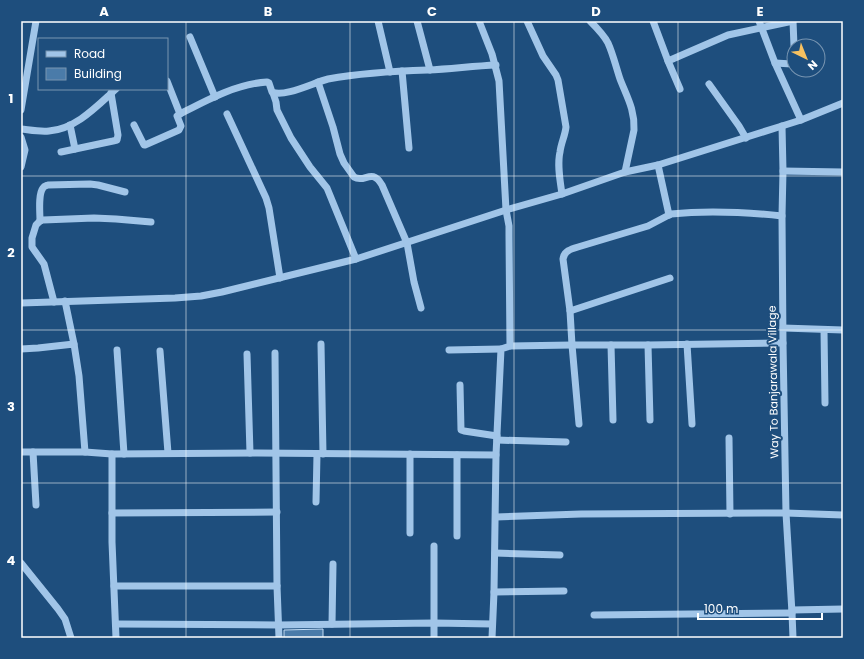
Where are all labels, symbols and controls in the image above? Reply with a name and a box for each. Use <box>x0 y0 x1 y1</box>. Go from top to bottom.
text: A <box>99 2 109 21</box>
text: B <box>264 2 273 21</box>
text: C <box>427 2 437 21</box>
text: D <box>591 2 601 21</box>
text: E <box>756 2 764 21</box>
legend <box>38 38 168 90</box>
north arrow <box>786 38 826 78</box>
text: Road <box>74 45 105 62</box>
text: N <box>804 57 821 74</box>
text: Building <box>74 65 122 82</box>
text: 1 <box>9 89 13 108</box>
text: 2 <box>7 243 15 262</box>
street label: Way To Banjarawala Village <box>764 305 782 459</box>
text: 3 <box>7 397 15 416</box>
text: 4 <box>7 551 16 570</box>
scale bar <box>698 595 822 621</box>
text: 100 m <box>704 600 738 617</box>

